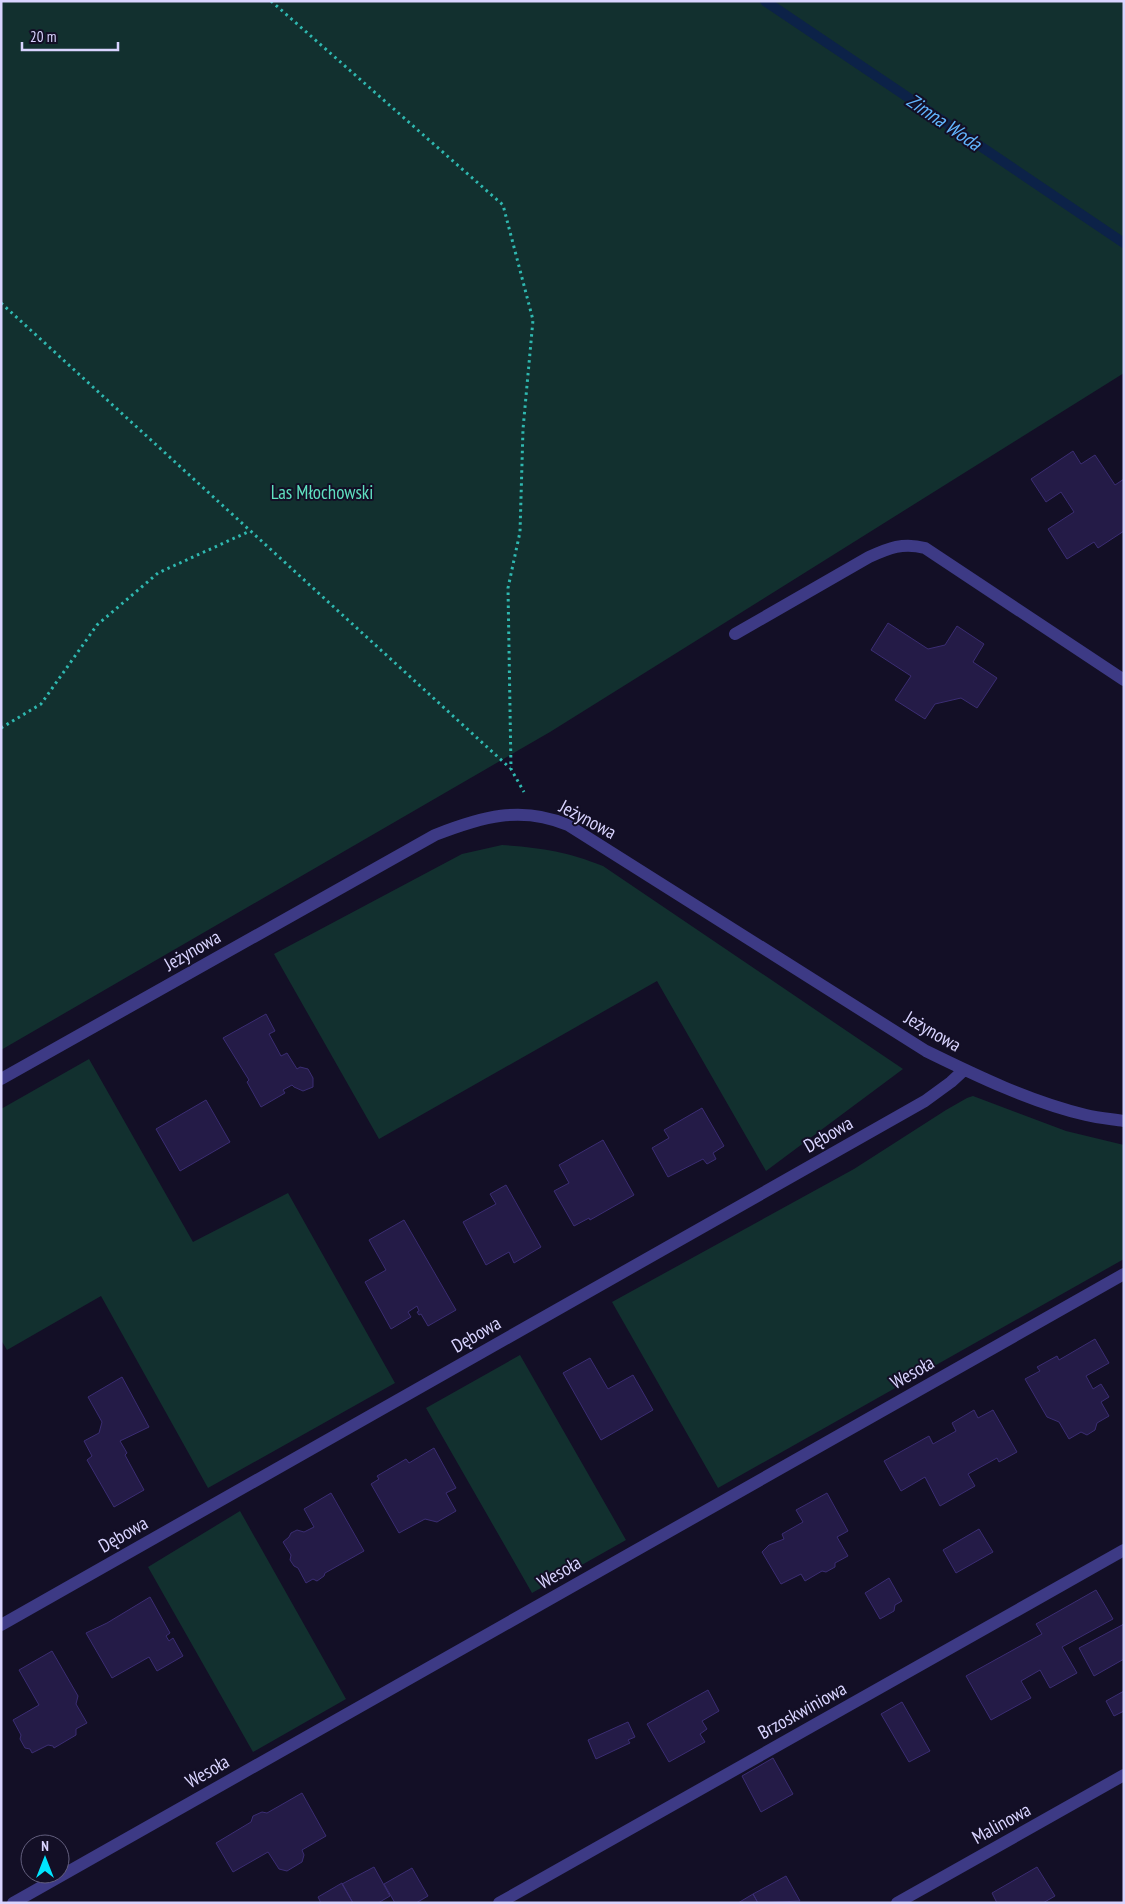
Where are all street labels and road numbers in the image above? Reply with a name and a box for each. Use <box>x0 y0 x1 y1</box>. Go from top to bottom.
street label: Jeżynowa <box>554 794 621 844</box>
street label: Jeżynowa <box>159 924 225 976</box>
street label: Jeżynowa <box>900 1005 966 1057</box>
street label: Dębowa <box>799 1110 857 1158</box>
street label: Dębowa <box>447 1310 505 1358</box>
street label: Wesoła <box>886 1350 938 1394</box>
street label: Dębowa <box>94 1510 152 1558</box>
street label: Wesoła <box>533 1550 585 1594</box>
street label: Brzoskwiniowa <box>754 1676 850 1744</box>
street label: Wesoła <box>181 1749 233 1793</box>
street label: Malinowa <box>967 1797 1035 1849</box>

